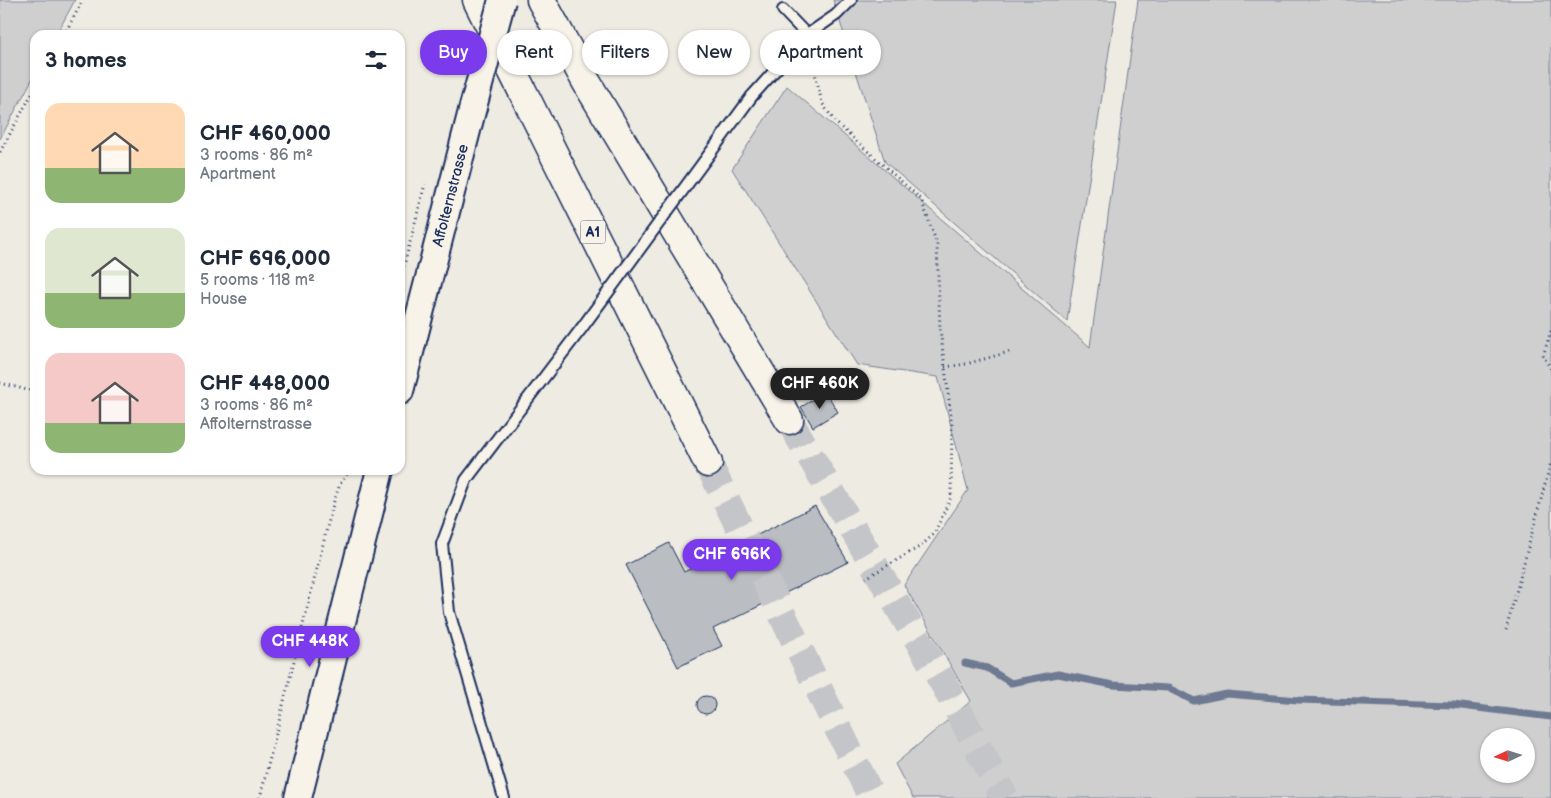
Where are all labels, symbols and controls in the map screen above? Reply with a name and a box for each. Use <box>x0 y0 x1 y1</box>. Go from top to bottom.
chip: Buy <box>420 30 487 75</box>
chip: Rent <box>497 30 572 75</box>
chip: Filters <box>582 30 668 75</box>
chip: New <box>678 30 750 75</box>
chip: Apartment <box>760 30 881 75</box>
icon: filters <box>362 46 390 74</box>
text: 3 homes <box>45 48 127 73</box>
text: CHF 460,000 <box>200 121 331 146</box>
icon: home <box>85 123 145 183</box>
street label: Affolternstrasse <box>428 142 473 249</box>
text: 3 rooms · 86 m² <box>200 146 313 165</box>
text: Apartment <box>200 165 276 184</box>
road number: A1 <box>580 220 606 243</box>
text: CHF 696,000 <box>200 246 330 271</box>
icon: home <box>85 248 145 308</box>
text: 5 rooms · 118 m² <box>200 271 315 290</box>
text: House <box>200 290 247 309</box>
pin: CHF 460K <box>768 368 872 410</box>
text: CHF 448,000 <box>200 371 330 396</box>
icon: home <box>85 373 145 433</box>
text: CHF 460K <box>781 374 859 393</box>
text: 3 rooms · 86 m² <box>200 396 313 415</box>
text: Affolternstrasse <box>200 415 312 434</box>
pin: CHF 696K <box>680 538 784 581</box>
text: CHF 696K <box>694 545 770 564</box>
pin: CHF 448K <box>258 626 362 668</box>
text: CHF 448K <box>272 632 348 651</box>
north arrow <box>1480 728 1535 782</box>
map controls <box>1480 728 1535 783</box>

